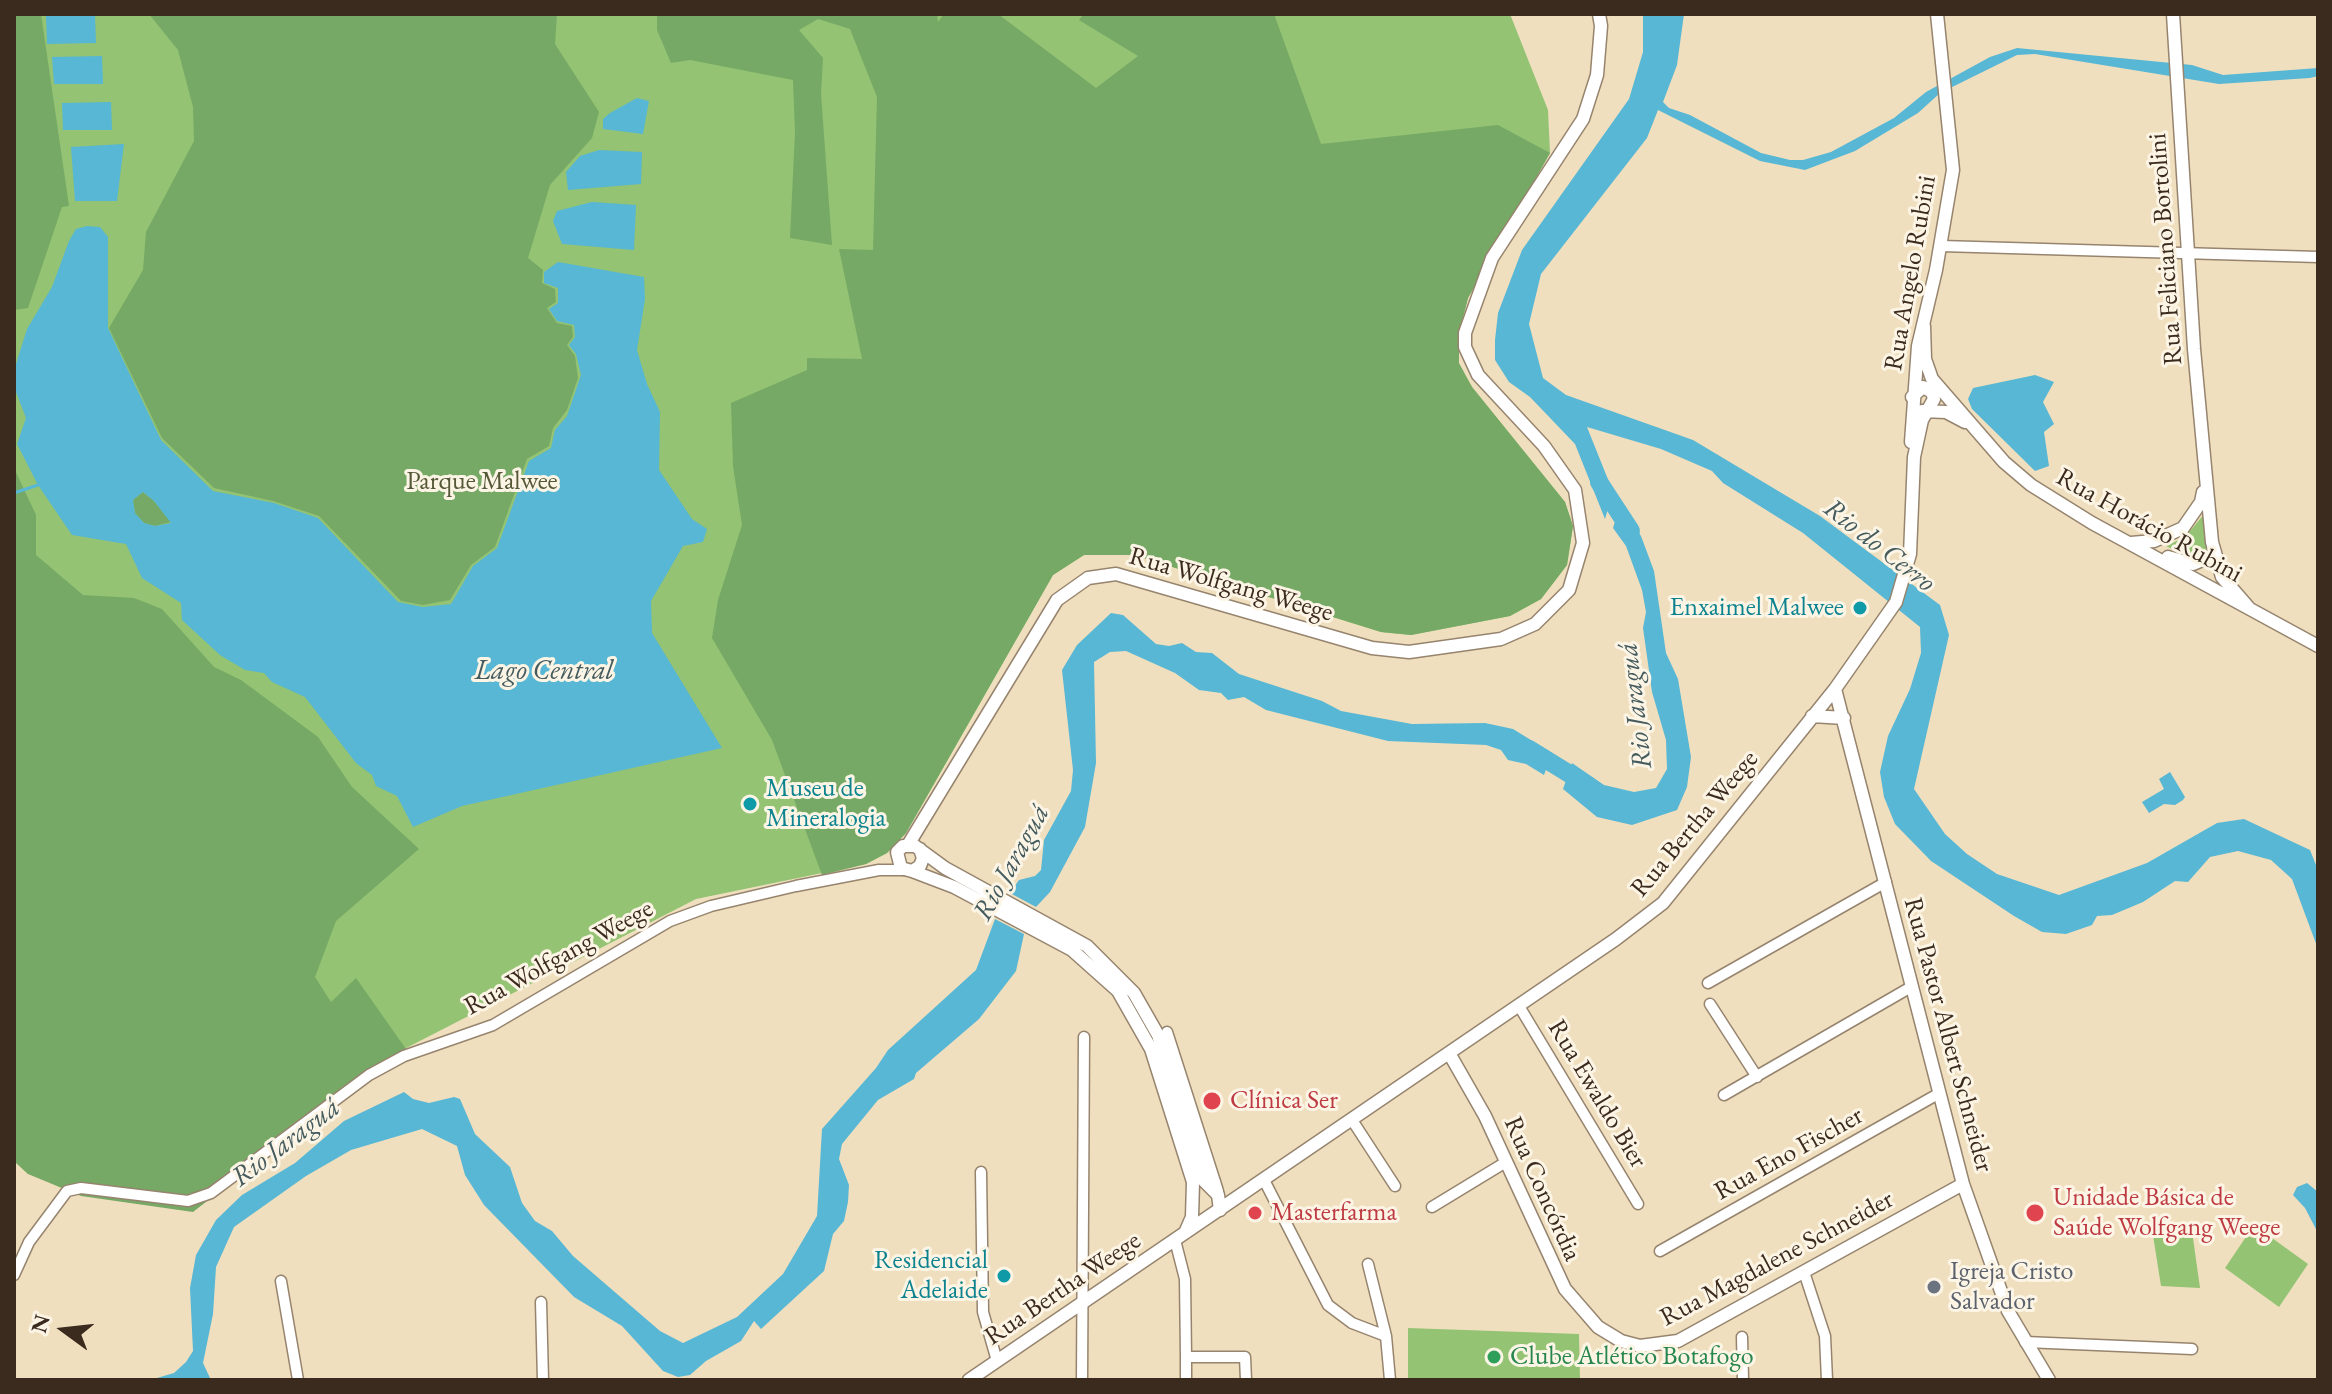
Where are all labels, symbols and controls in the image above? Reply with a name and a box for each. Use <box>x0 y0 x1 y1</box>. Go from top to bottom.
street label: Rua Feliciano Bortolini <box>2142 132 2190 366</box>
street label: Rua Angelo Rubini <box>1878 173 1944 373</box>
street label: Rua Horácio Rubini <box>2051 462 2247 590</box>
park label: Parque Malwee <box>406 466 558 498</box>
water label: Rio do Cerro <box>1816 492 1942 600</box>
street label: Rua Wolfgang Weege <box>1125 541 1337 629</box>
place label: Enxaimel Malwee <box>1670 592 1844 624</box>
marker: Enxaimel Malwee <box>1851 599 1869 617</box>
water label: Rio Jaraguá <box>1612 641 1660 771</box>
water label: Lago Central <box>475 654 613 688</box>
street label: Rua Bertha Weege <box>1625 744 1765 904</box>
place label: Museu de Mineralogia <box>766 773 886 834</box>
marker: Museu de Mineralogia <box>741 795 759 813</box>
water label: Rio Jaraguá <box>966 799 1058 927</box>
street label: Rua Wolfgang Weege <box>459 893 659 1023</box>
street label: Rua Pastor Albert Schneider <box>1896 894 2000 1176</box>
street label: Rua Ewaldo Bier <box>1541 1014 1653 1174</box>
place label: Clínica Ser <box>1230 1085 1338 1117</box>
marker: Clínica Ser <box>1201 1090 1223 1112</box>
water label: Rio Jaraguá <box>225 1091 347 1195</box>
street label: Rua Eno Fischer <box>1709 1100 1869 1208</box>
street label: Rua Concórdia <box>1496 1112 1588 1266</box>
place label: Unidade Básica de Saúde Wolfgang Weege <box>2053 1182 2280 1244</box>
street label: Rua Magdalene Schneider <box>1655 1184 1899 1334</box>
place label: Masterfarma <box>1271 1197 1397 1229</box>
marker: Unidade Básica de Saúde Wolfgang Weege <box>2024 1202 2046 1224</box>
marker: Masterfarma <box>1246 1204 1264 1222</box>
street label: Rua Bertha Weege <box>979 1225 1147 1353</box>
place label: Residencial Adelaide <box>874 1245 988 1306</box>
place label: Igreja Cristo Salvador <box>1950 1256 2073 1318</box>
marker: Residencial Adelaide <box>995 1267 1013 1285</box>
marker: Igreja Cristo Salvador <box>1925 1278 1943 1296</box>
north arrow <box>24 1290 104 1370</box>
text: N <box>24 1311 57 1336</box>
place label: Clube Atlético Botafogo <box>1510 1341 1754 1373</box>
marker: Clube Atlético Botafogo <box>1485 1348 1503 1366</box>

